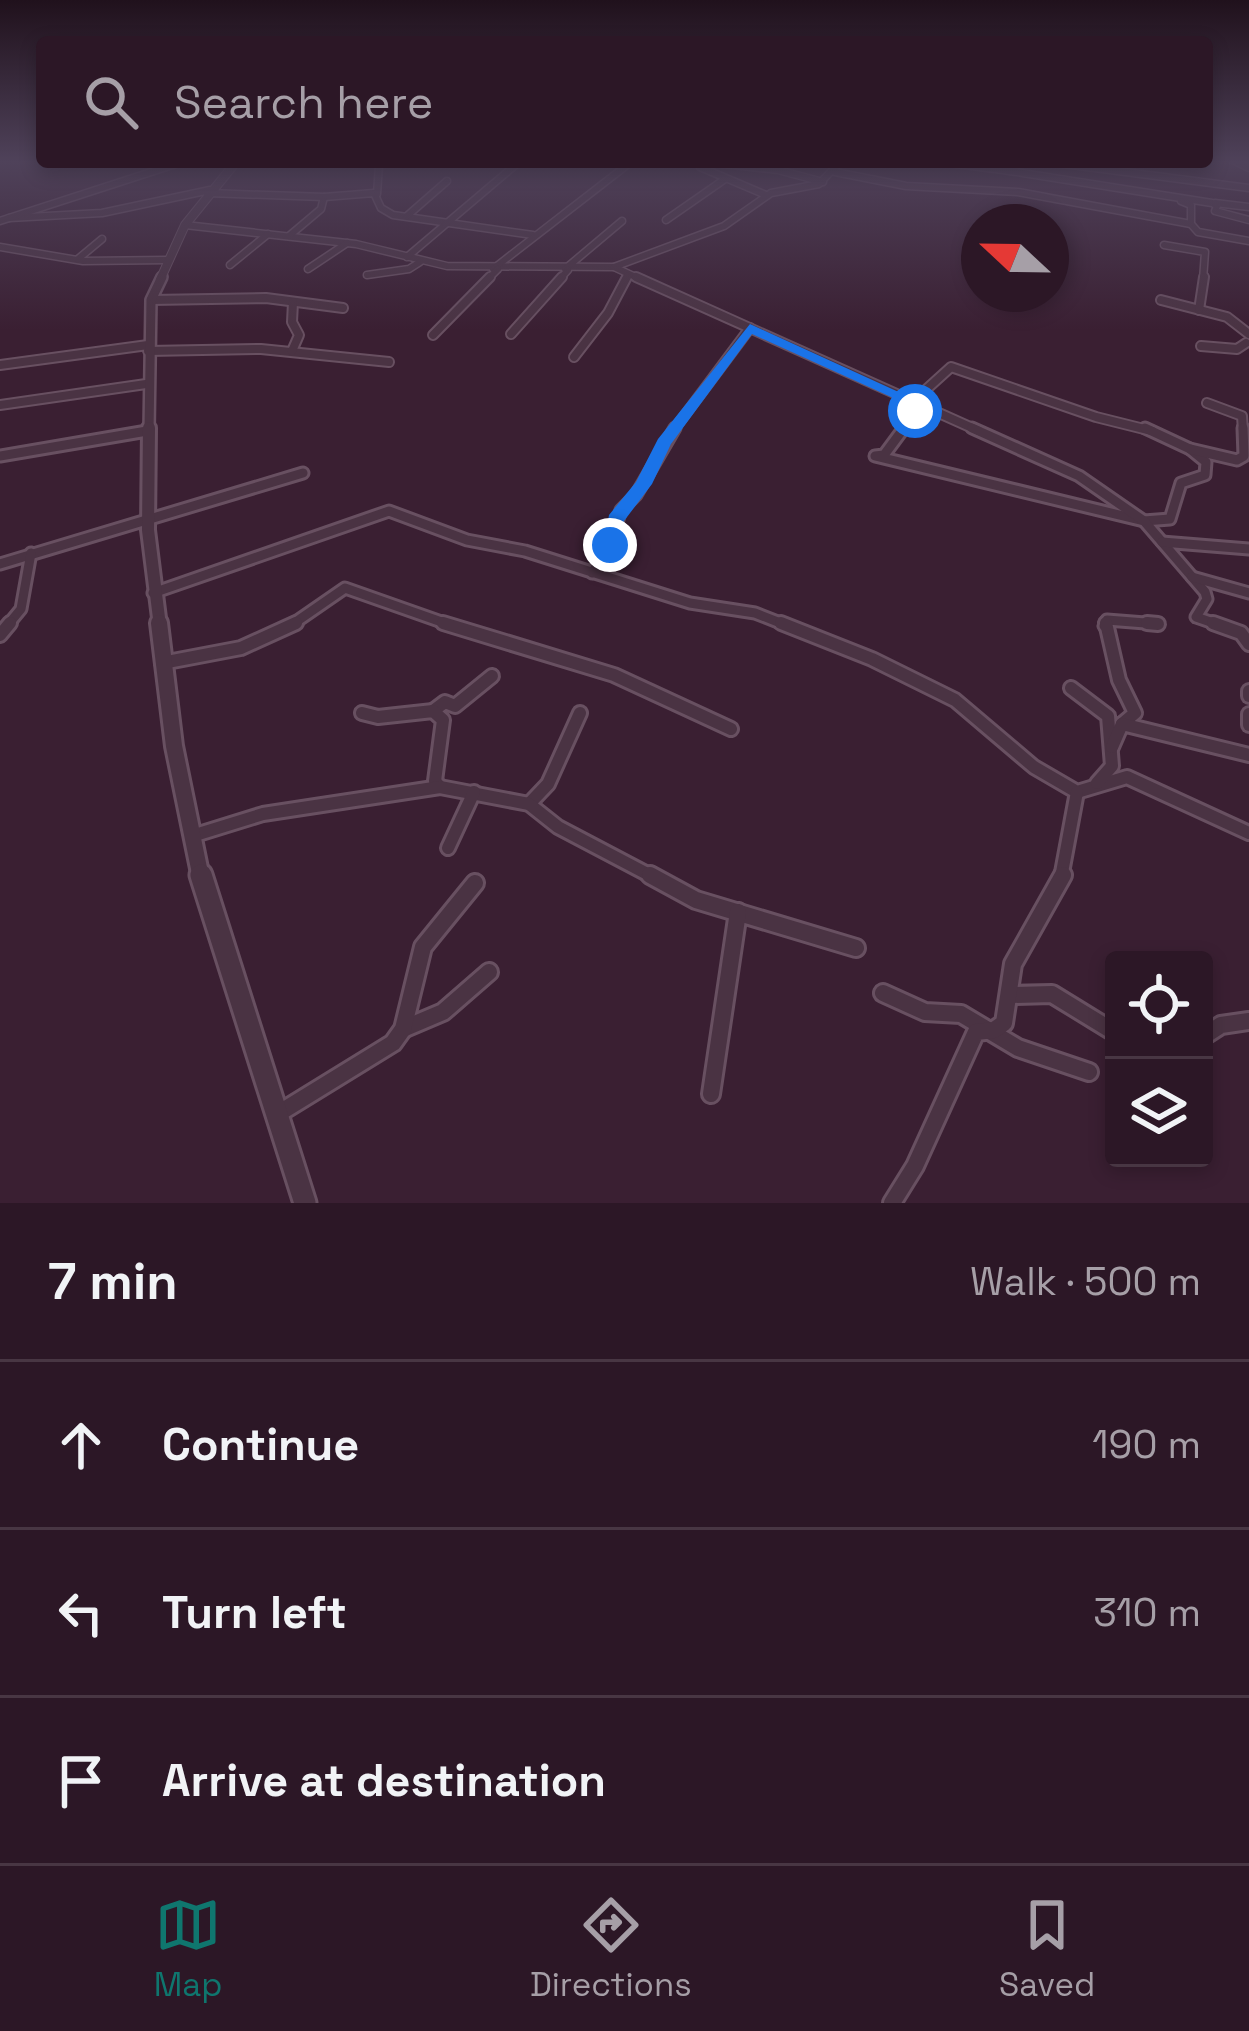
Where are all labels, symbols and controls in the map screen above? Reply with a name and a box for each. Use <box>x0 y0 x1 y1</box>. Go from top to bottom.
search box <box>36 36 1213 168</box>
icon: search <box>78 69 144 135</box>
text: Search here <box>174 74 433 131</box>
north arrow <box>961 204 1069 312</box>
route start <box>888 384 942 438</box>
route end <box>583 518 637 572</box>
map controls <box>1105 951 1213 1167</box>
button: locate <box>1105 951 1213 1059</box>
button: layers <box>1105 1059 1213 1167</box>
text: 7 min <box>48 1249 178 1314</box>
text: Walk · 500 m <box>970 1257 1201 1306</box>
icon: ahead <box>48 1412 114 1478</box>
text: Continue <box>162 1416 359 1473</box>
text: 190 m <box>1092 1420 1201 1469</box>
icon: left <box>48 1580 114 1646</box>
text: Turn left <box>162 1584 347 1641</box>
text: 310 m <box>1093 1588 1201 1637</box>
icon: arrive <box>48 1748 114 1814</box>
text: Arrive at destination <box>162 1752 606 1809</box>
tab: Map <box>154 1892 222 2006</box>
tab: Directions <box>530 1892 692 2006</box>
tab: Saved <box>999 1892 1095 2006</box>

